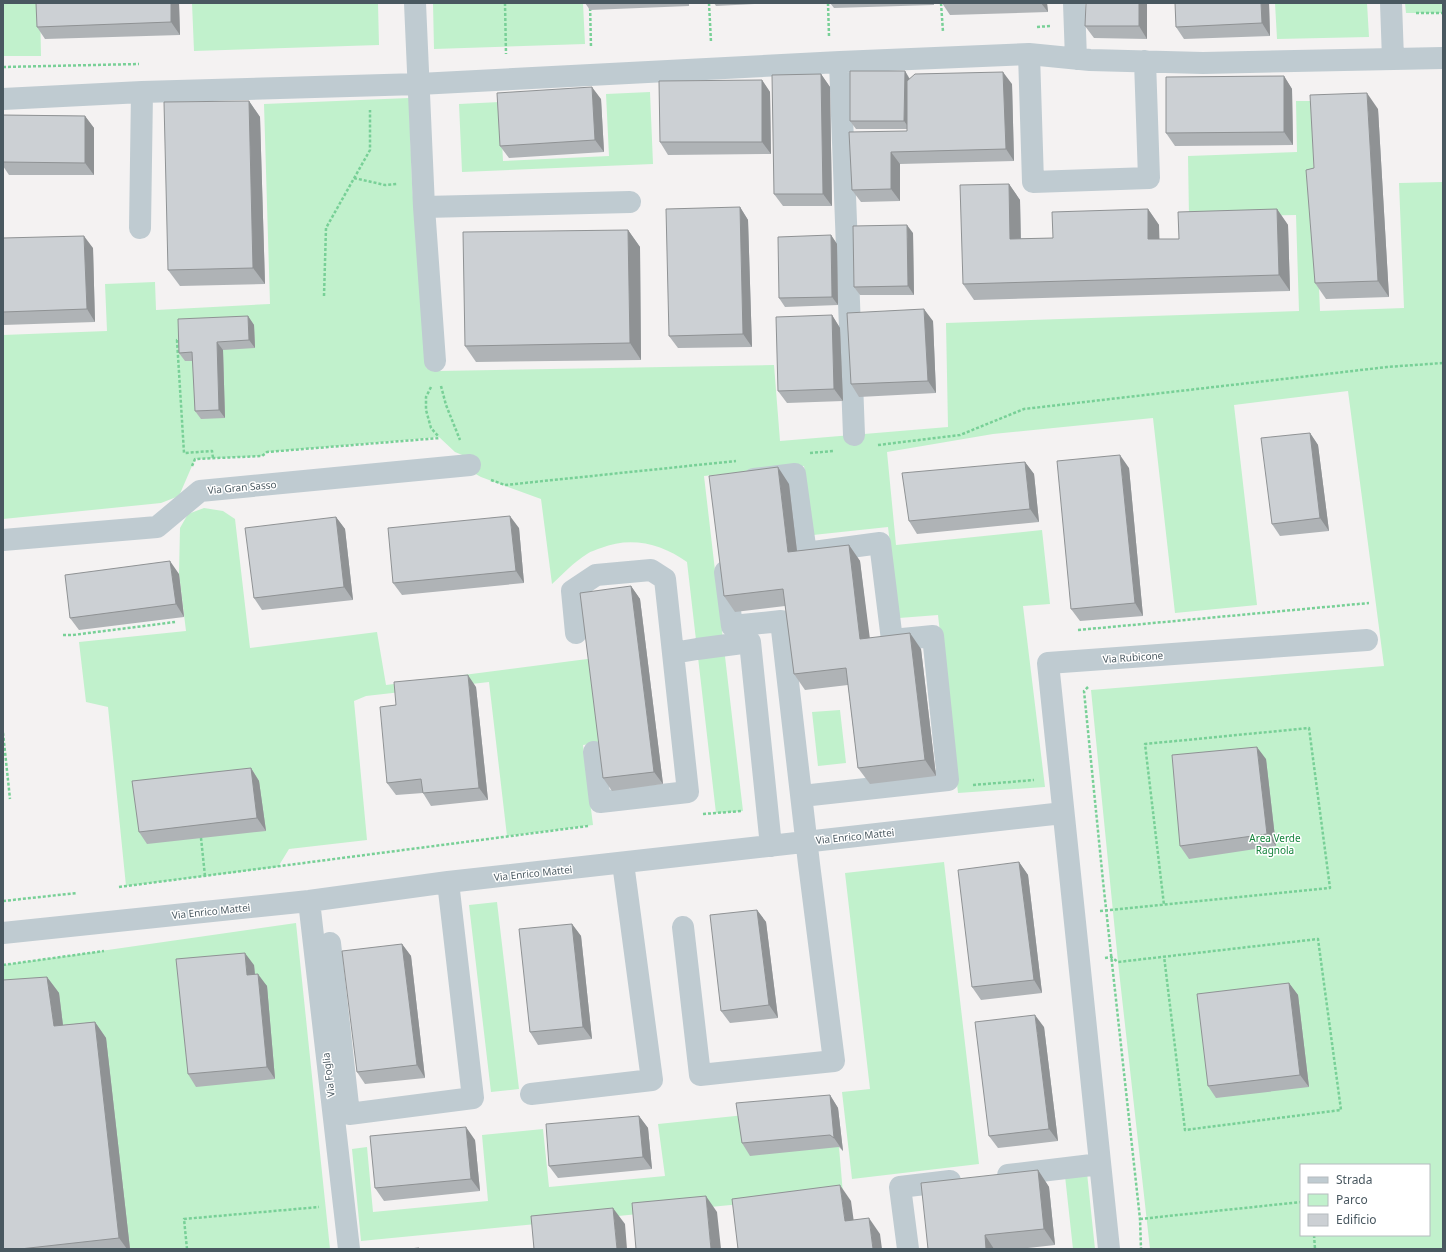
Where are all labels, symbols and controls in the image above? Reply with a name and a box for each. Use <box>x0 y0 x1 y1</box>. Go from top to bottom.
street label: Via Gran Sasso <box>207 477 277 497</box>
street label: Via Rubicone <box>1102 648 1164 666</box>
street label: Via Enrico Mattei <box>815 825 895 847</box>
park label: Area Verde Ragnola <box>1249 831 1301 857</box>
street label: Via Enrico Mattei <box>493 862 573 884</box>
street label: Via Enrico Mattei <box>171 900 251 922</box>
street label: Via Foglia <box>318 1052 338 1098</box>
legend <box>1300 1164 1430 1236</box>
text: Strada <box>1336 1171 1372 1188</box>
text: Parco <box>1336 1191 1368 1208</box>
text: Edificio <box>1336 1211 1377 1228</box>

